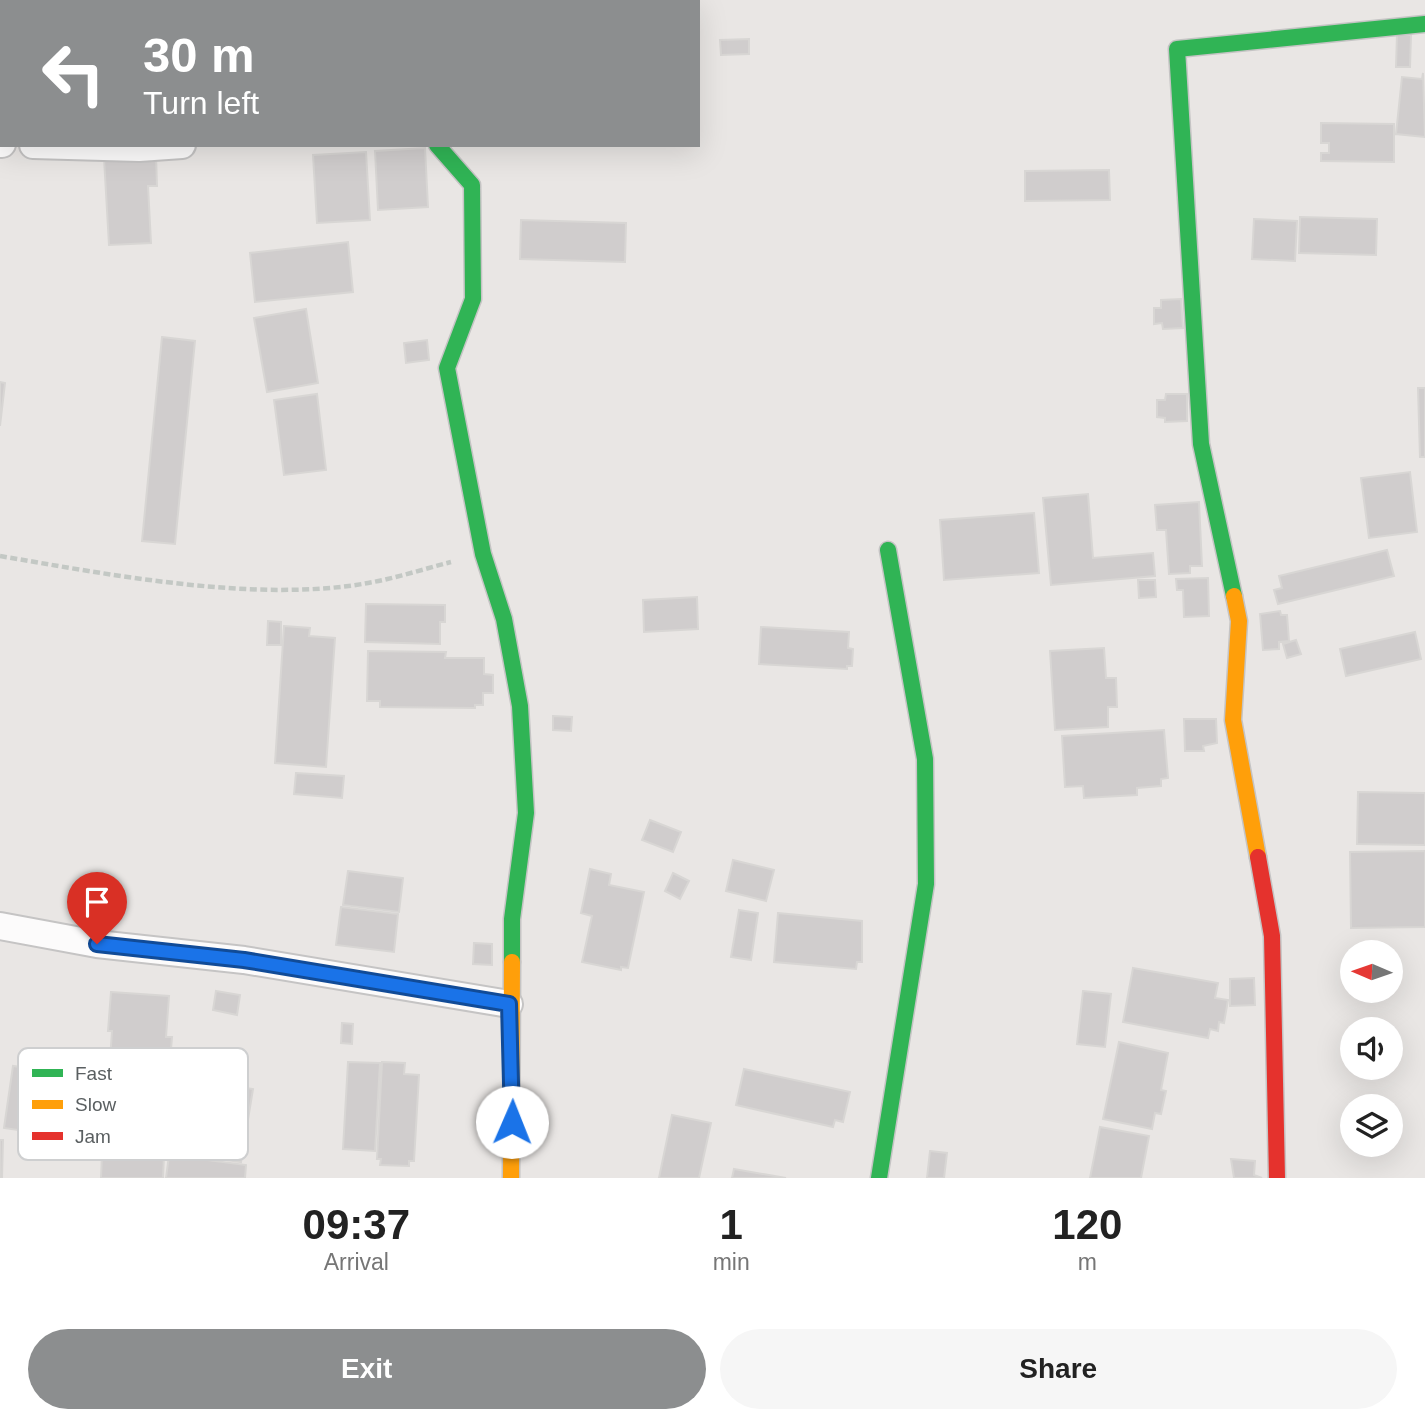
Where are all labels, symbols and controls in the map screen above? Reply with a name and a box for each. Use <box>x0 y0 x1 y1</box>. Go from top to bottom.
icon: left <box>28 28 119 119</box>
text: 30 m <box>143 28 255 82</box>
text: Turn left <box>143 85 259 121</box>
pin <box>67 872 127 944</box>
icon: arrive <box>78 883 116 921</box>
north arrow <box>1340 940 1404 1003</box>
map controls <box>1340 940 1403 1157</box>
button: sound <box>1340 1017 1403 1080</box>
legend <box>18 1048 248 1160</box>
text: Fast <box>75 1063 113 1084</box>
position arrow <box>475 1085 549 1159</box>
text: Slow <box>75 1094 116 1115</box>
button: layers <box>1340 1094 1403 1157</box>
text: Jam <box>75 1126 111 1147</box>
text: 09:37 <box>303 1201 410 1248</box>
text: 1 <box>719 1201 743 1248</box>
text: 120 <box>1052 1201 1122 1248</box>
text: Arrival <box>324 1249 389 1275</box>
text: min <box>713 1249 750 1275</box>
text: m <box>1078 1249 1097 1275</box>
button: Exit <box>28 1329 706 1409</box>
button: Share <box>720 1329 1397 1409</box>

